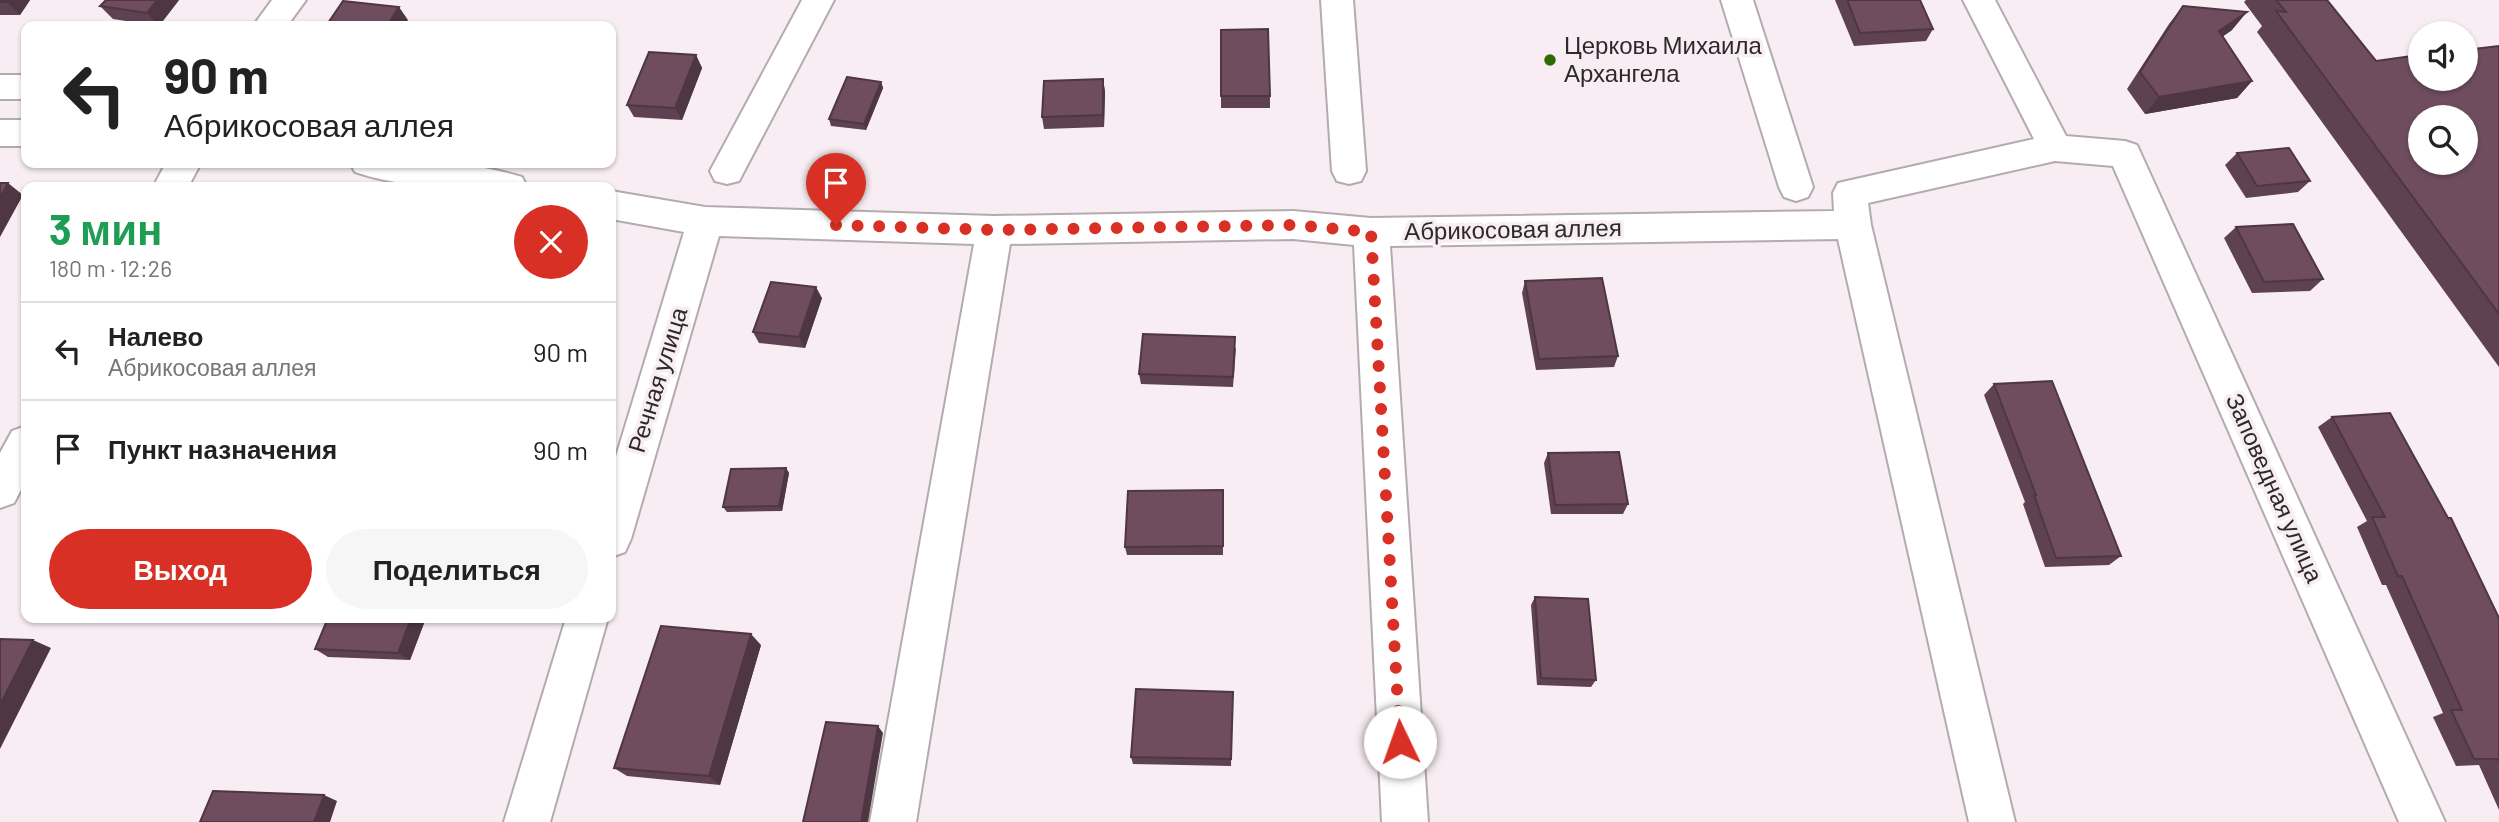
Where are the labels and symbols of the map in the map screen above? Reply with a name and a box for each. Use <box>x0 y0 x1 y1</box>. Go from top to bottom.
place label: Церковь Михаила Архангела <box>1564 30 1763 87</box>
marker: Церковь Михаила Архангела <box>1542 52 1558 68</box>
pin <box>806 153 866 225</box>
street label: Абрикосовая аллея <box>1404 212 1622 245</box>
street label: Речная улица <box>621 303 693 456</box>
street label: Заповедная улица <box>2221 388 2330 587</box>
position arrow <box>1363 705 1437 779</box>

